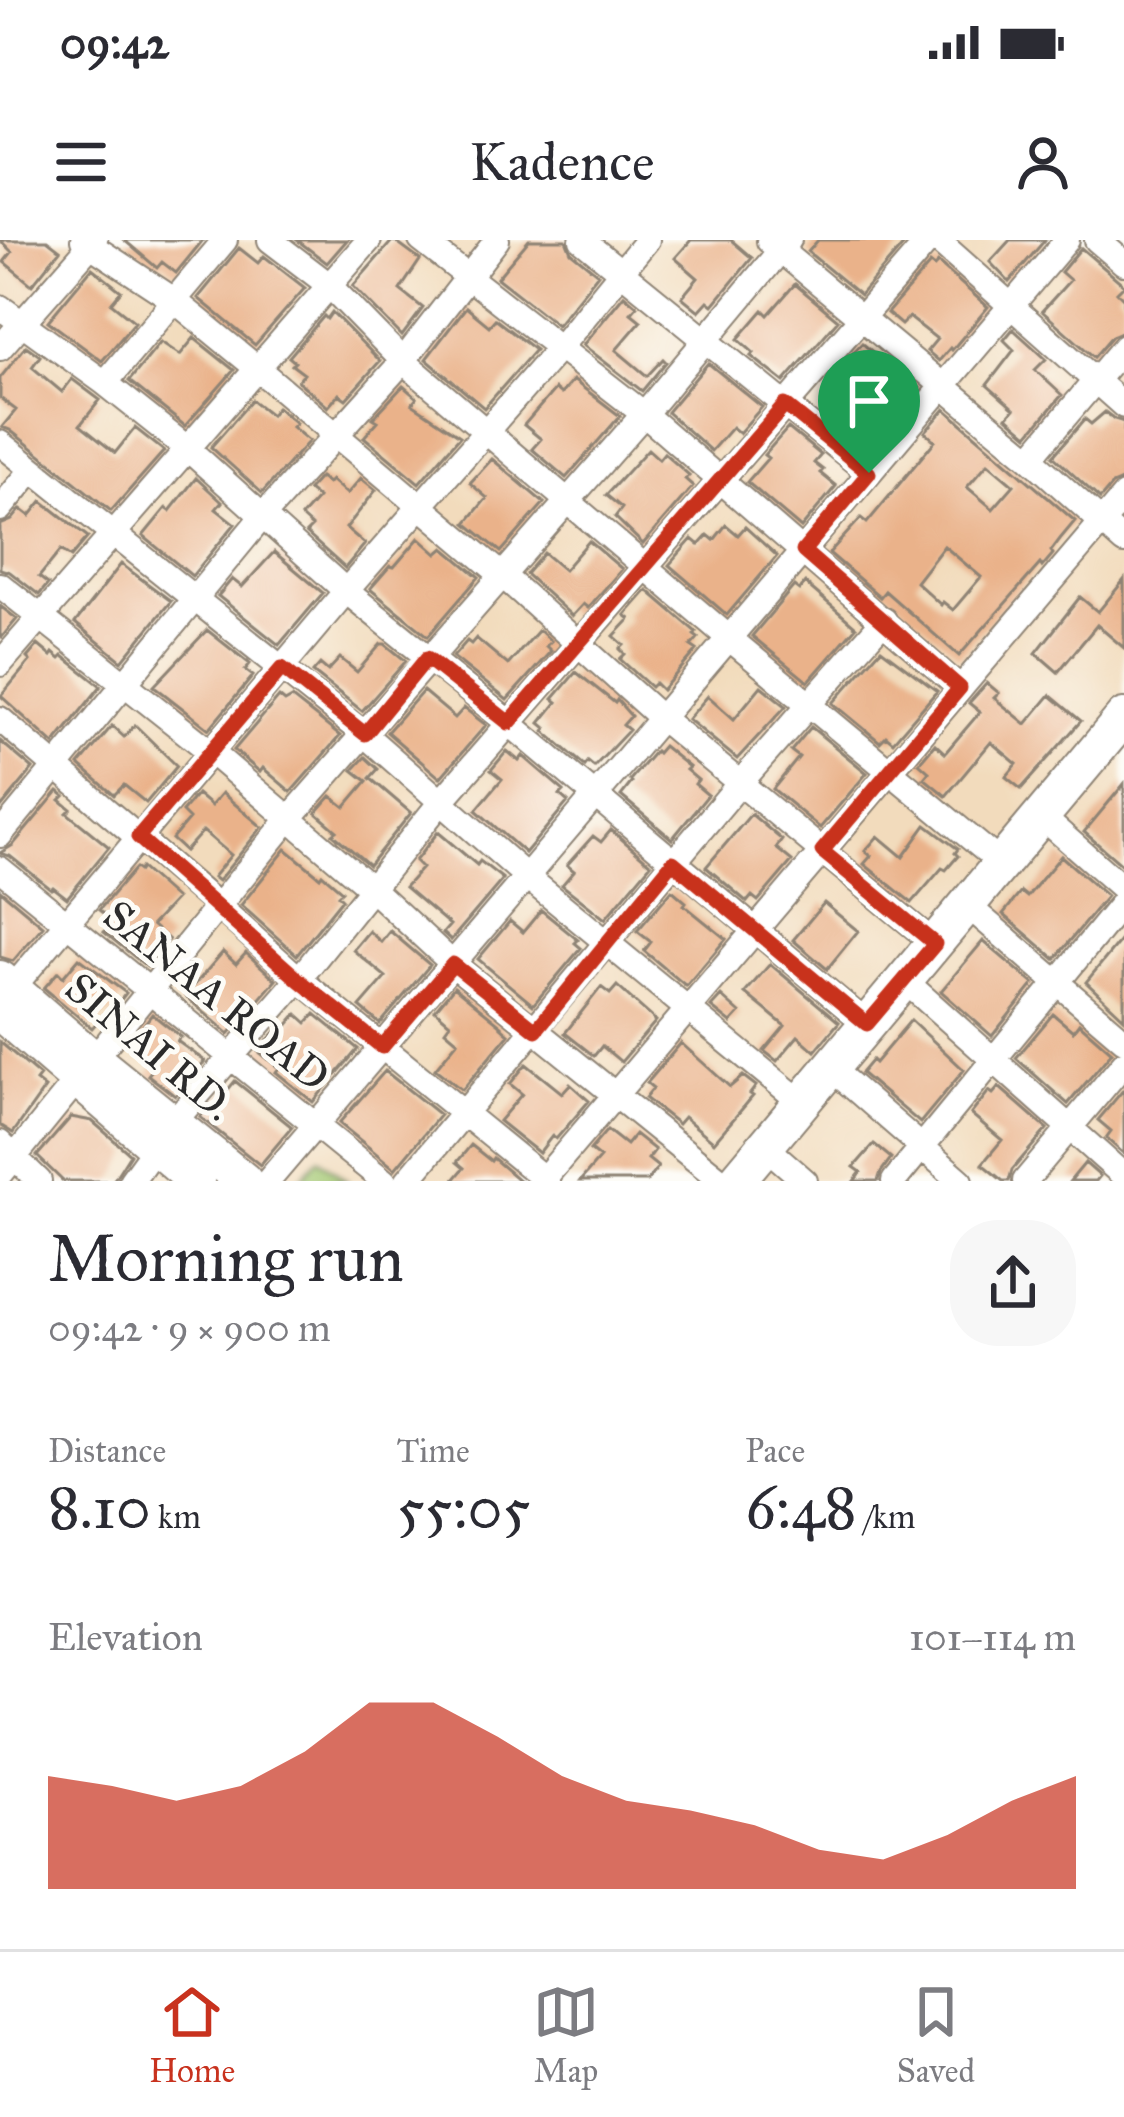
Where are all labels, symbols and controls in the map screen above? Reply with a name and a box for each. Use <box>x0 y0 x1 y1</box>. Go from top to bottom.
text: 09:42 <box>60 15 169 70</box>
icon: menu <box>48 129 114 195</box>
text: Kadence <box>469 129 655 195</box>
icon: person <box>1010 129 1076 195</box>
pin <box>818 350 920 473</box>
icon: arrive <box>836 368 902 434</box>
street label: SANAA ROAD <box>93 889 340 1103</box>
street label: SINAI RD. <box>55 962 244 1132</box>
text: Morning run <box>48 1218 404 1299</box>
button: share <box>950 1220 1076 1346</box>
text: 09:42 · 9 × 900 m <box>48 1304 331 1352</box>
text: Distance <box>48 1431 166 1471</box>
text: Time <box>397 1431 470 1471</box>
text: Pace <box>745 1431 805 1471</box>
text: 8.10 <box>48 1471 151 1544</box>
text: 55:05 <box>397 1471 530 1544</box>
text: 6:48 <box>745 1471 857 1544</box>
text: km <box>151 1497 201 1537</box>
text: /km <box>857 1497 916 1537</box>
text: Elevation <box>48 1613 203 1661</box>
text: 101–114 m <box>909 1613 1076 1661</box>
tab: Home <box>149 1979 235 2091</box>
tab: Map <box>533 1979 599 2091</box>
tab: Saved <box>897 1979 975 2091</box>

